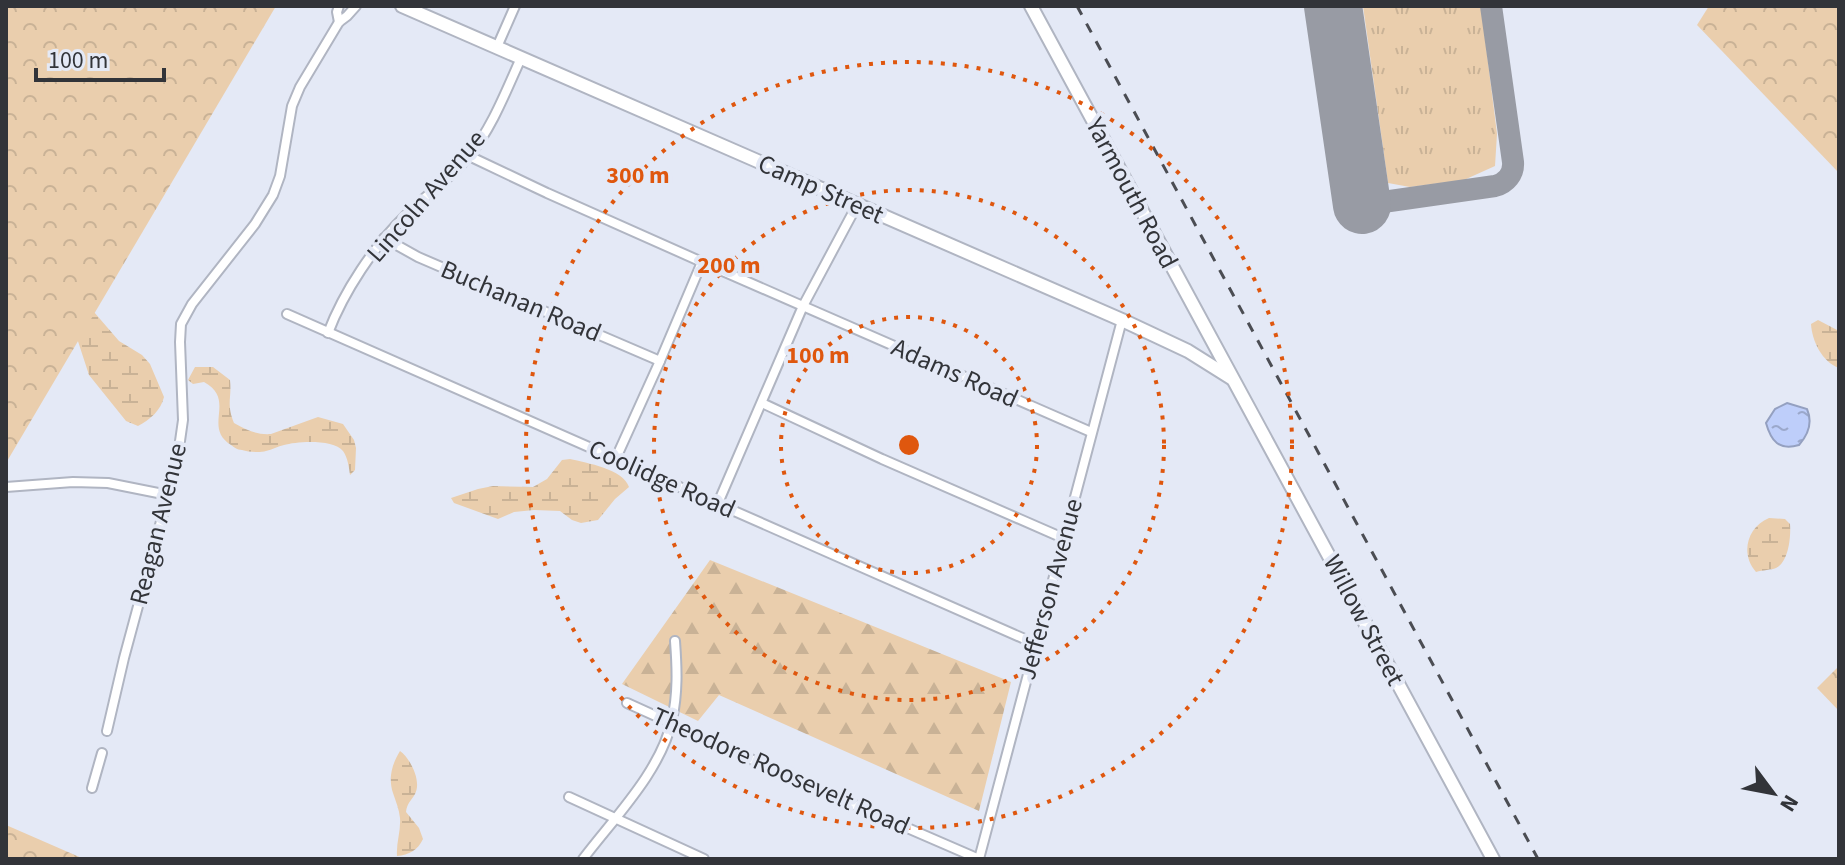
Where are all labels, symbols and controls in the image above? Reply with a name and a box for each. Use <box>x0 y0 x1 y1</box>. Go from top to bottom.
scale bar <box>36 32 164 82</box>
text: 100 m <box>48 43 108 78</box>
street label: Yarmouth Road <box>1076 110 1187 275</box>
street label: Lincoln Avenue <box>358 122 494 270</box>
street label: Camp Street <box>752 145 890 233</box>
text: 300 m <box>606 158 670 193</box>
text: 200 m <box>697 248 761 283</box>
street label: Buchanan Road <box>435 251 607 351</box>
street label: Adams Road <box>886 329 1024 417</box>
text: 100 m <box>786 338 850 373</box>
street label: Coolidge Road <box>583 430 741 528</box>
centre of rings <box>895 431 923 459</box>
street label: Reagan Avenue <box>120 439 196 609</box>
street label: Jefferson Avenue <box>1008 494 1092 684</box>
street label: Willow Street <box>1314 548 1414 692</box>
street label: Theodore Roosevelt Road <box>646 697 916 845</box>
north arrow <box>1733 753 1813 833</box>
text: N <box>1772 788 1807 818</box>

